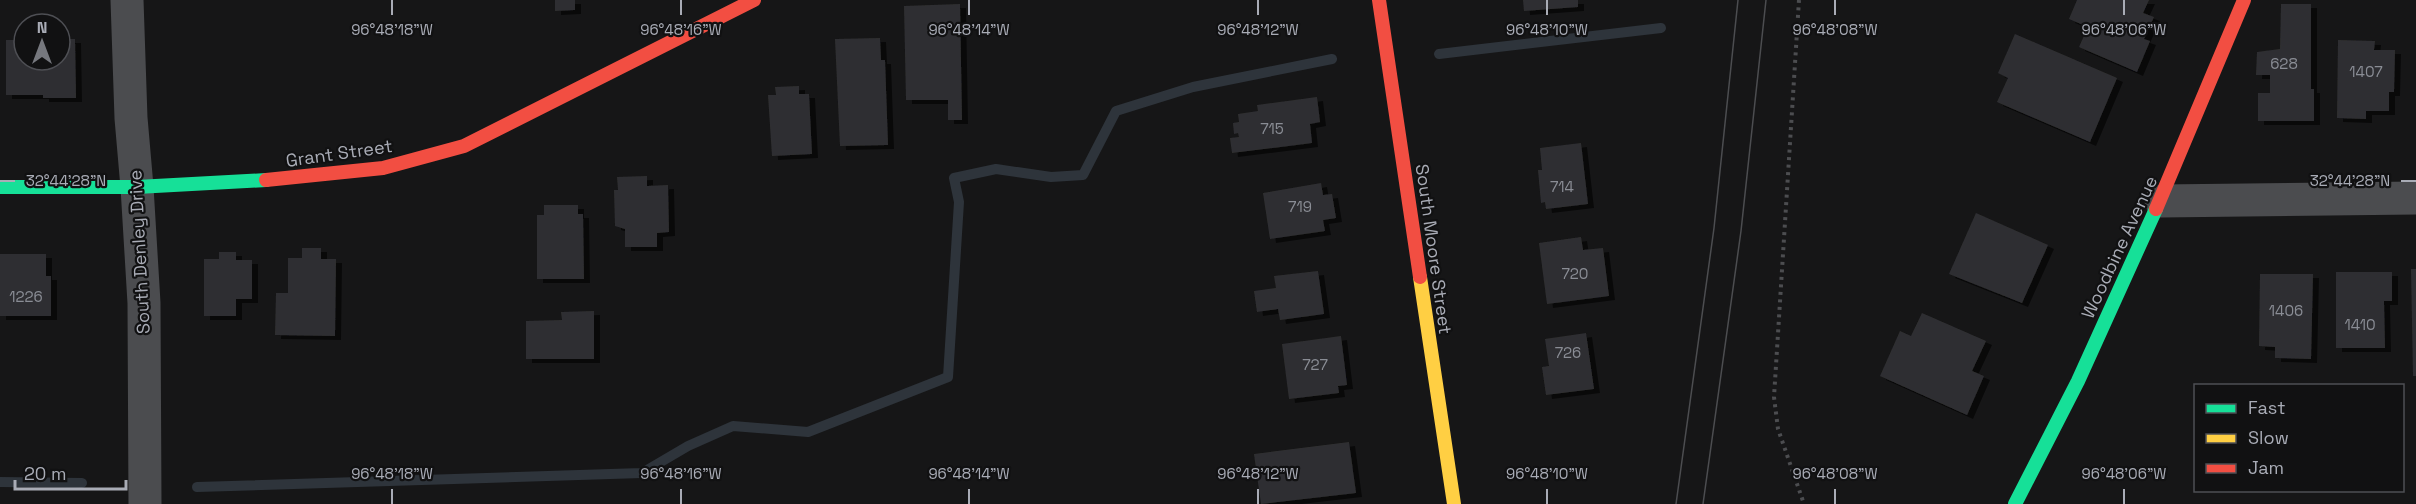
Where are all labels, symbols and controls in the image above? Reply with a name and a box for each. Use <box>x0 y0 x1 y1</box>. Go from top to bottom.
north arrow <box>12 12 72 72</box>
text: N <box>37 17 47 38</box>
text: 96°48'18"W <box>351 20 433 39</box>
text: 96°48'16"W <box>640 20 722 39</box>
text: 96°48'14"W <box>928 20 1010 39</box>
text: 96°48'12"W <box>1217 20 1299 39</box>
text: 96°48'10"W <box>1506 20 1588 39</box>
text: 96°48'08"W <box>1792 20 1878 39</box>
text: 96°48'06"W <box>2082 20 2166 39</box>
house number: 628 <box>2270 54 2298 73</box>
house number: 1407 <box>2349 62 2383 81</box>
house number: 715 <box>1260 119 1284 138</box>
street label: Grant Street <box>284 134 394 172</box>
street label: South Moore Street <box>1411 162 1457 336</box>
street label: South Denley Drive <box>123 169 155 335</box>
text: 32°44'28"N <box>26 171 106 190</box>
text: 32°44'28"N <box>2310 171 2390 190</box>
street label: Woodbine Avenue <box>2076 172 2162 322</box>
house number: 714 <box>1550 177 1574 196</box>
house number: 719 <box>1288 197 1312 216</box>
house number: 720 <box>1562 264 1588 283</box>
house number: 1226 <box>9 287 43 306</box>
house number: 1406 <box>2269 301 2303 320</box>
house number: 1410 <box>2344 315 2376 334</box>
house number: 726 <box>1555 343 1581 362</box>
house number: 727 <box>1302 355 1328 374</box>
legend <box>2194 384 2404 492</box>
text: Fast <box>2248 396 2285 419</box>
text: Slow <box>2248 426 2289 449</box>
scale bar <box>15 453 126 491</box>
text: Jam <box>2248 456 2284 479</box>
text: 20 m <box>24 462 67 485</box>
text: 96°48'18"W <box>351 464 433 483</box>
text: 96°48'16"W <box>640 464 722 483</box>
text: 96°48'14"W <box>928 464 1010 483</box>
text: 96°48'12"W <box>1217 464 1299 483</box>
text: 96°48'10"W <box>1506 464 1588 483</box>
text: 96°48'08"W <box>1792 464 1878 483</box>
text: 96°48'06"W <box>2082 464 2166 483</box>

